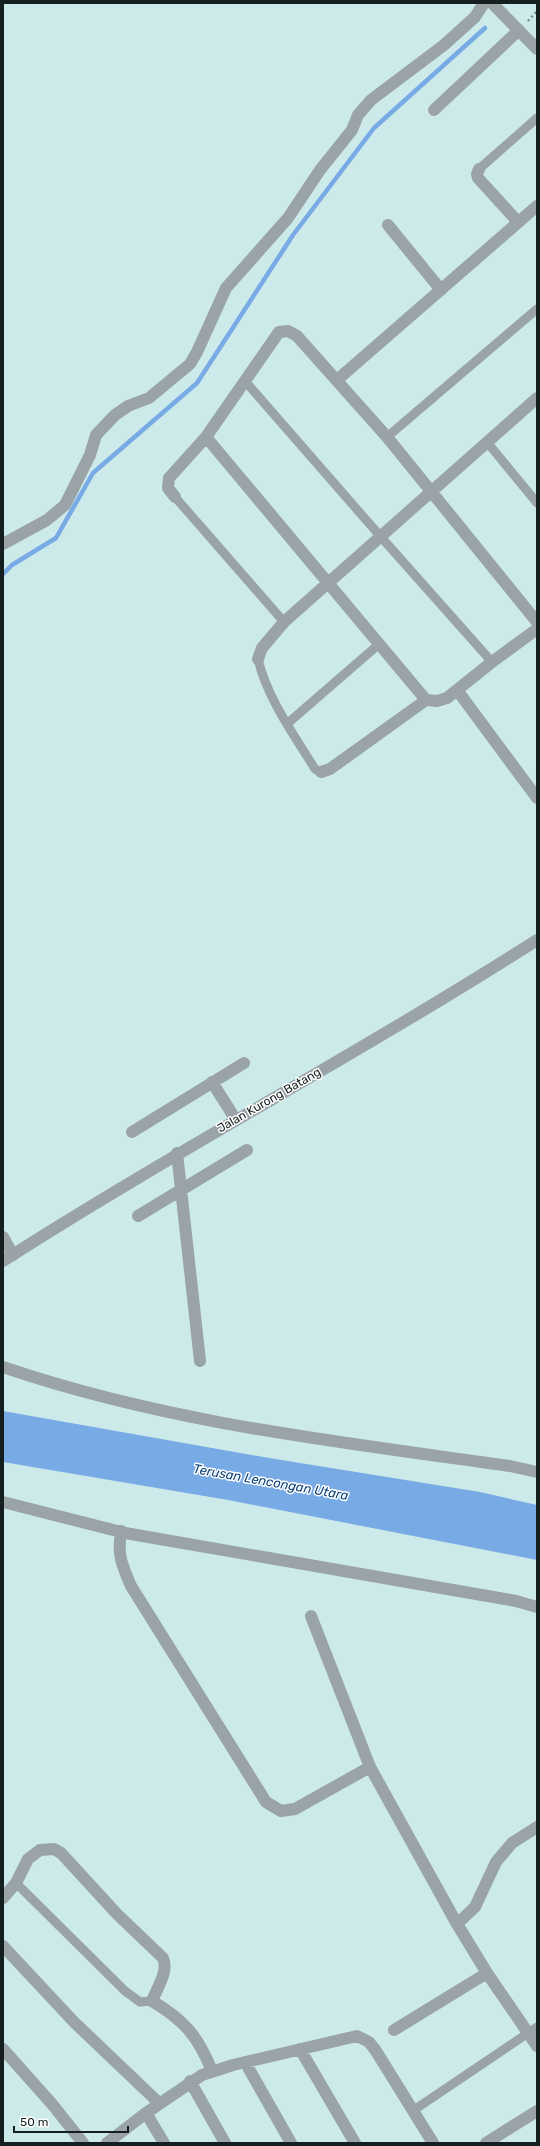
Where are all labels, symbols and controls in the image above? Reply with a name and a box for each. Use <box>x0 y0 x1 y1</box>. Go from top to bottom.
street label: Jalan Kurong Batang <box>215 1065 323 1135</box>
water label: Terusan Lencongan Utara <box>192 1461 350 1504</box>
scale bar <box>14 2108 128 2134</box>
text: 50 m <box>20 2115 48 2129</box>

